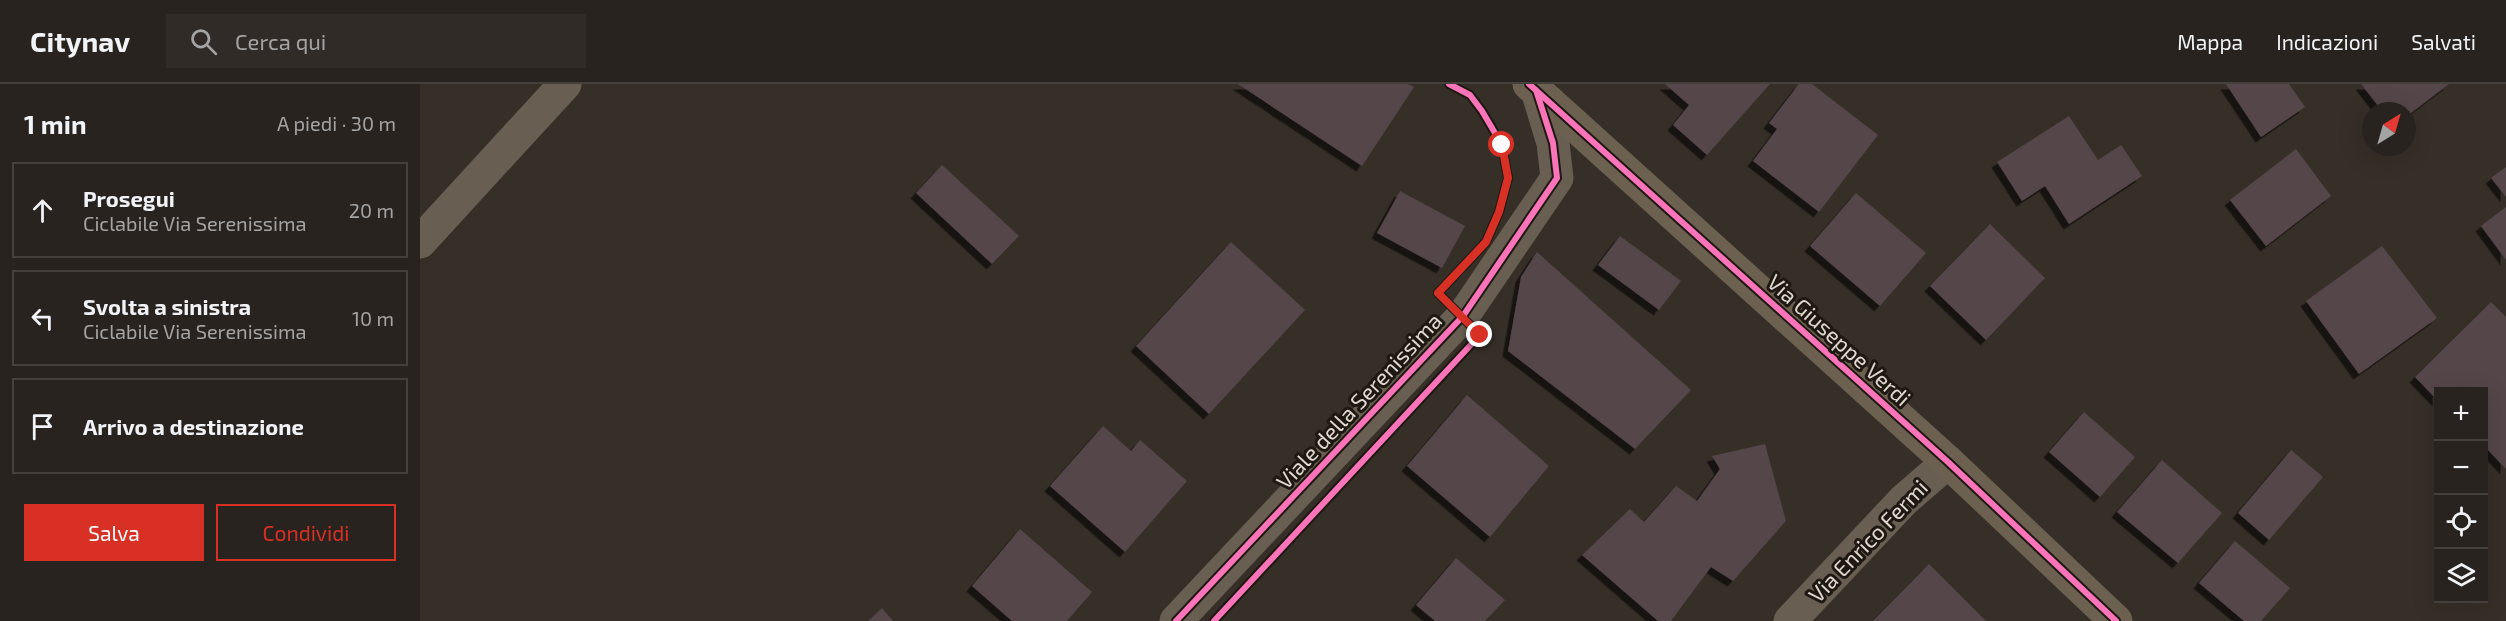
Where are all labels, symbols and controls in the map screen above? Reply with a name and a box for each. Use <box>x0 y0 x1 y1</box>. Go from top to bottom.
search box <box>166 14 586 68</box>
text: Citynav <box>30 24 130 58</box>
icon: search <box>187 25 220 58</box>
text: Cerca qui <box>235 28 326 54</box>
text: Mappa <box>2177 29 2243 54</box>
text: Indicazioni <box>2276 29 2378 54</box>
text: Salvati <box>2411 29 2476 54</box>
north arrow <box>2362 102 2416 156</box>
text: 1 min <box>24 108 87 139</box>
text: A piedi · 30 m <box>277 111 396 135</box>
route start <box>1488 131 1514 157</box>
text: Prosegui <box>83 185 175 211</box>
icon: ahead <box>26 194 59 227</box>
text: 20 m <box>349 198 394 222</box>
text: Ciclabile Via Serenissima <box>83 211 306 235</box>
street label: Via Giuseppe Verdi <box>1763 268 1917 410</box>
text: Svolta a sinistra <box>83 293 251 319</box>
icon: left <box>26 302 59 335</box>
text: 10 m <box>352 306 394 330</box>
street label: Viale della Serenissima <box>1270 307 1446 493</box>
text: Ciclabile Via Serenissima <box>83 319 306 343</box>
route end <box>1466 321 1492 347</box>
map controls <box>2434 387 2488 603</box>
button: + <box>2434 387 2488 441</box>
icon: arrive <box>26 410 59 443</box>
text: Arrivo a destinazione <box>83 413 304 439</box>
button: − <box>2434 441 2488 495</box>
street label: Via Enrico Fermi <box>1802 474 1932 607</box>
button: locate <box>2434 495 2488 549</box>
button: Salva <box>24 504 204 561</box>
button: Condividi <box>216 504 396 561</box>
button: layers <box>2434 549 2488 603</box>

